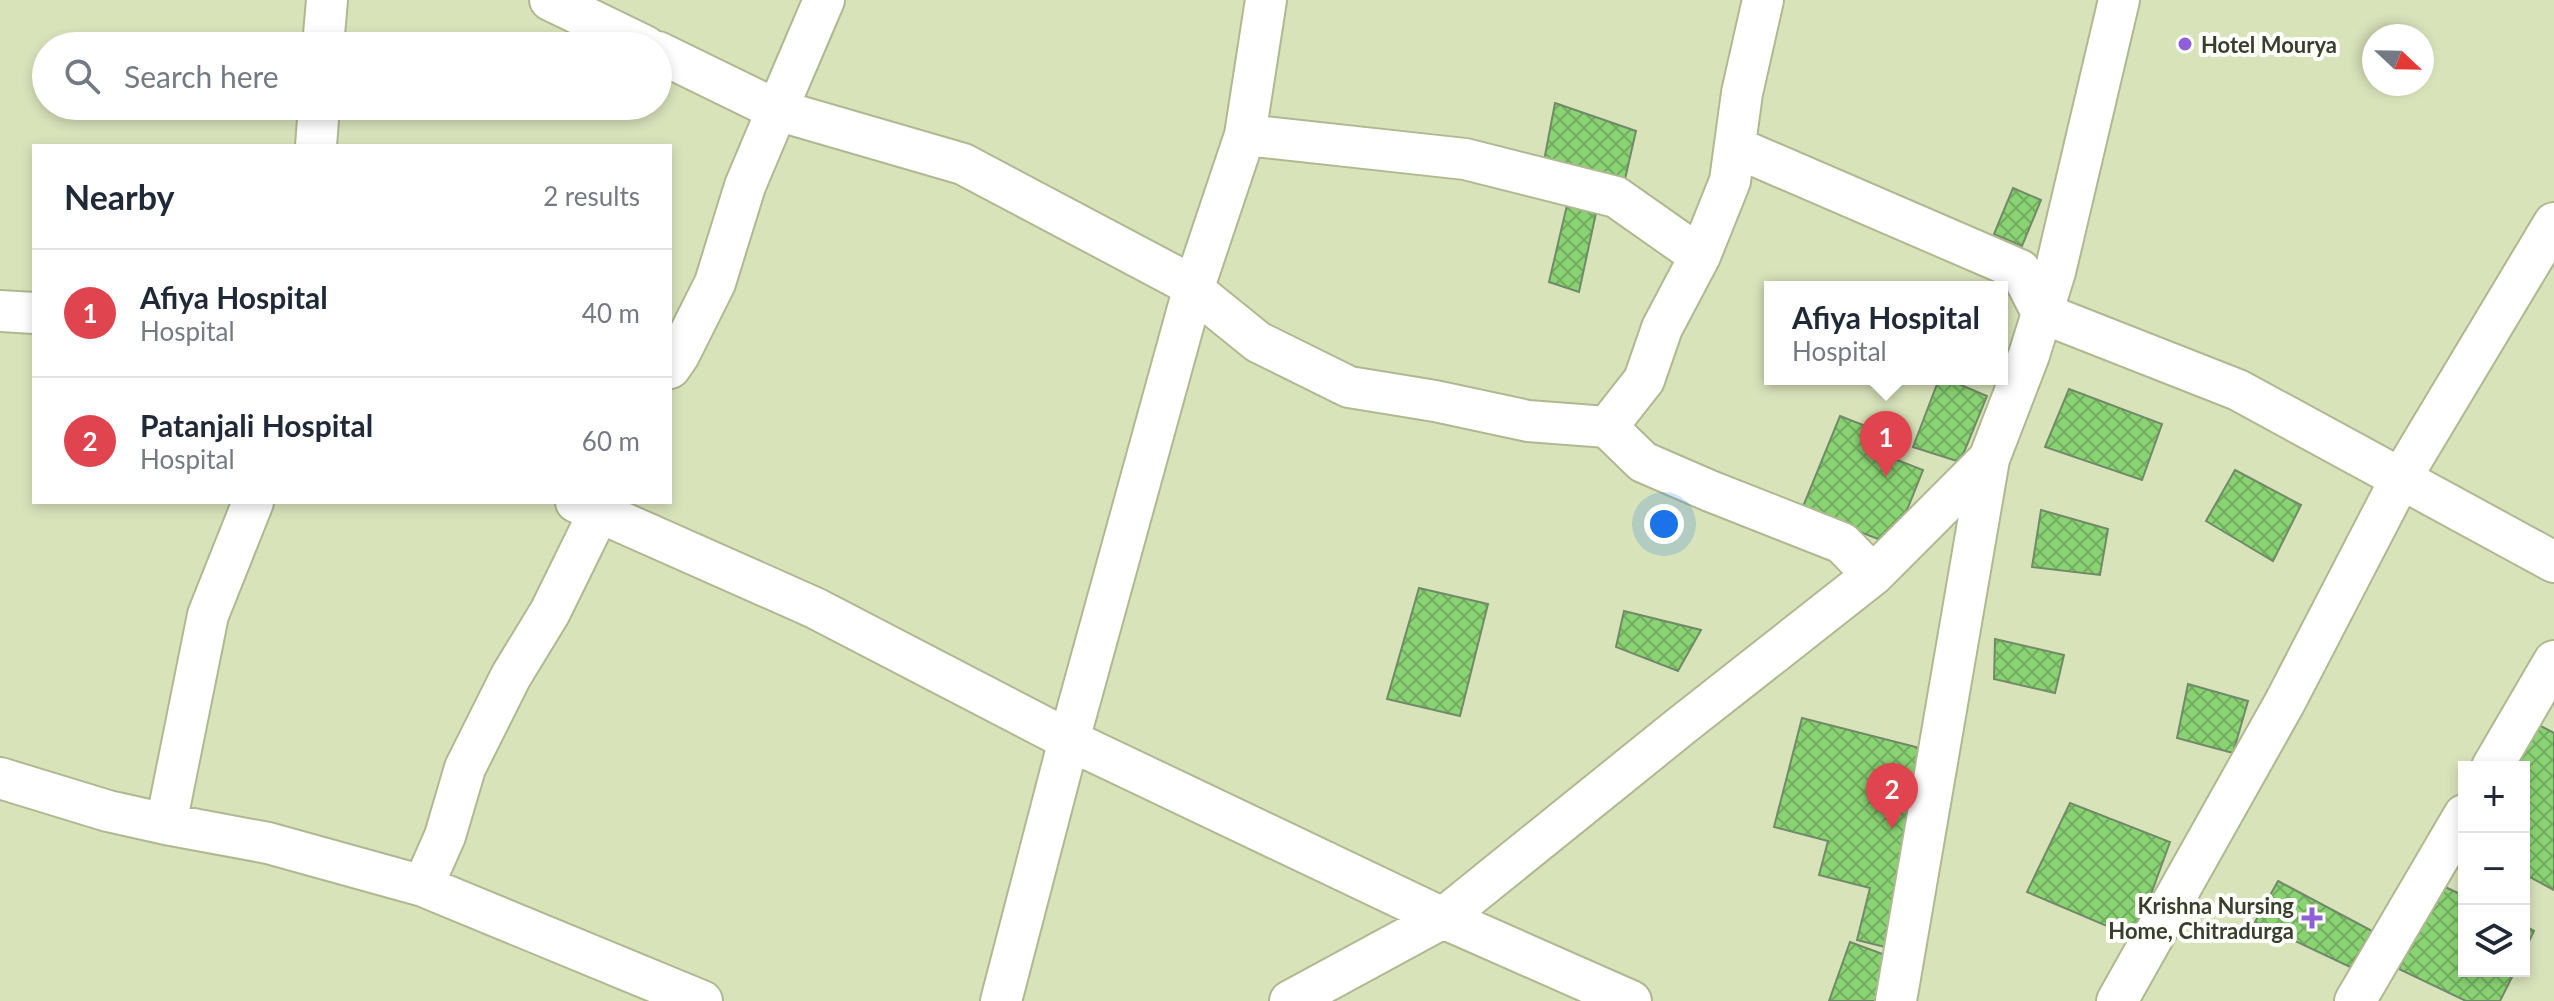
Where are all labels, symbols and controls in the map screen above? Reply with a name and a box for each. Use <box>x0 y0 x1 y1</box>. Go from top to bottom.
north arrow <box>2362 24 2434 96</box>
place label: Hotel Mourya <box>2201 31 2337 58</box>
search box <box>32 32 672 120</box>
marker: Hotel Mourya <box>2176 35 2194 53</box>
icon: search <box>60 54 104 98</box>
text: Search here <box>124 58 279 94</box>
text: Nearby <box>64 176 175 217</box>
text: 2 results <box>543 180 640 212</box>
text: Afiya Hospital <box>140 279 328 315</box>
popup <box>1764 281 2008 385</box>
text: 1 <box>82 297 98 329</box>
text: 40 m <box>582 297 640 329</box>
text: Afiya Hospital <box>1792 299 1980 335</box>
text: Hospital <box>140 315 235 347</box>
text: Hospital <box>1792 335 1887 367</box>
text: Patanjali Hospital <box>140 407 373 443</box>
pin: 1 <box>1860 411 1912 477</box>
text: 2 <box>82 425 98 457</box>
text: 60 m <box>582 425 640 457</box>
text: Hospital <box>140 443 235 475</box>
your location <box>1644 504 1684 544</box>
map controls <box>2458 761 2530 977</box>
button: + <box>2458 761 2530 833</box>
pin: 2 <box>1866 763 1918 829</box>
button: − <box>2458 833 2530 905</box>
place label: Krishna Nursing Home, Chitradurga <box>2108 892 2294 944</box>
button: layers <box>2458 905 2530 977</box>
marker: Krishna Nursing Home, Chitradurga <box>2301 907 2323 929</box>

